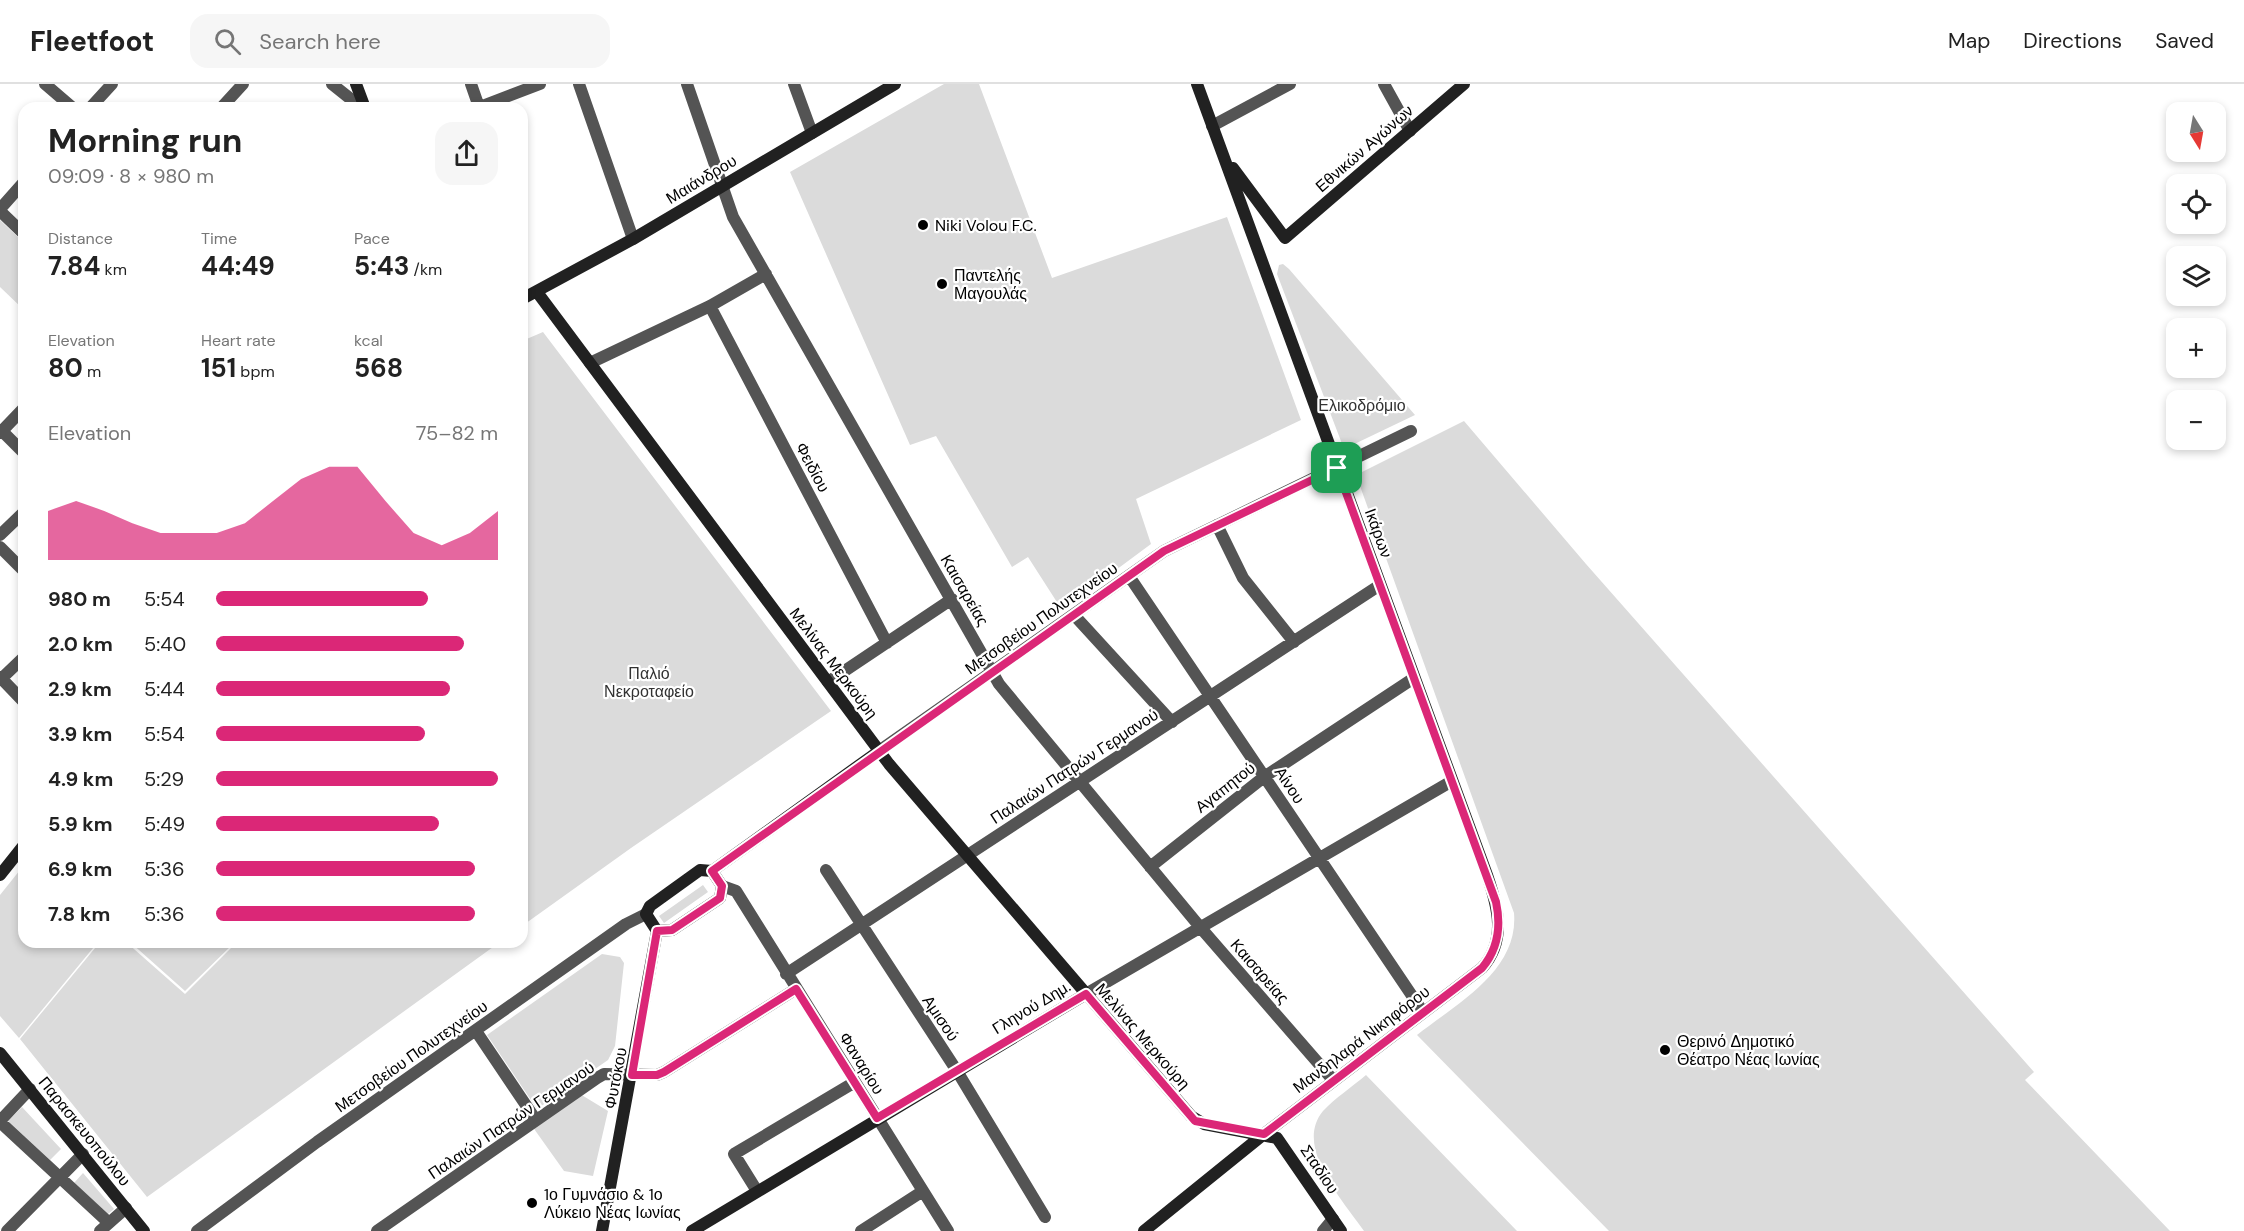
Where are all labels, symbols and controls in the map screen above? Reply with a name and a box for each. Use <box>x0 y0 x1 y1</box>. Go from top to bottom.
search box <box>190 14 610 68</box>
text: Fleetfoot <box>30 23 154 60</box>
icon: search <box>211 25 244 58</box>
text: Search here <box>259 27 381 56</box>
text: Map <box>1948 27 1990 55</box>
text: Directions <box>2023 27 2122 55</box>
text: Saved <box>2155 27 2214 55</box>
street label: Εθνικών Αγώνων <box>1311 100 1418 197</box>
north arrow <box>2166 102 2226 162</box>
map controls <box>2166 102 2226 450</box>
text: Morning run <box>48 119 242 162</box>
button: share <box>435 122 498 185</box>
street label: Μαιάνδρου <box>662 150 741 209</box>
text: 09:09 · 8 × 980 m <box>48 163 214 189</box>
button: locate <box>2166 174 2226 234</box>
place label: Niki Volou F.C. <box>935 215 1037 236</box>
marker: Niki Volou F.C. <box>916 218 930 232</box>
text: Distance <box>48 228 113 249</box>
text: Time <box>201 228 237 249</box>
text: Pace <box>354 228 390 249</box>
button: layers <box>2166 246 2226 306</box>
text: 7.84 <box>48 249 100 283</box>
text: 44:49 <box>201 249 275 283</box>
text: 5:43 <box>354 249 409 283</box>
text: km <box>100 259 127 280</box>
text: /km <box>409 259 442 280</box>
place label: Παντελής Μαγουλάς <box>954 265 1027 304</box>
marker: Παντελής Μαγουλάς <box>935 277 949 291</box>
button: + <box>2166 318 2226 378</box>
text: Elevation <box>48 330 115 351</box>
text: Heart rate <box>201 330 276 351</box>
text: kcal <box>354 330 383 351</box>
text: 80 <box>48 351 83 385</box>
text: 151 <box>201 351 236 385</box>
text: 568 <box>354 351 403 385</box>
text: m <box>83 361 101 382</box>
text: bpm <box>236 361 275 382</box>
button: − <box>2166 390 2226 450</box>
park label: Ελικοδρόμιο <box>1318 395 1406 416</box>
text: Elevation <box>48 420 131 446</box>
text: 75–82 m <box>416 420 498 446</box>
street label: Φειδίου <box>791 439 834 496</box>
pin <box>1311 442 1362 493</box>
icon: arrive <box>1320 451 1353 484</box>
street label: Ικάρων <box>1360 506 1397 561</box>
street label: Καισαρείας <box>936 551 994 630</box>
street label: Μετσοβείου Πολυτεχνείου <box>961 558 1122 679</box>
text: 980 m <box>48 586 111 612</box>
text: 5:54 <box>144 586 185 612</box>
street label: Μελίνας Μερκούρη <box>785 603 882 723</box>
text: 2.0 km <box>48 631 113 657</box>
text: 5:40 <box>144 631 186 657</box>
park label: Παλιό Νεκροταφείο <box>604 663 694 702</box>
text: 2.9 km <box>48 676 112 702</box>
text: 5:44 <box>144 676 185 702</box>
street label: Παλαιών Πατρών Γερμανού <box>986 704 1162 829</box>
text: 3.9 km <box>48 721 112 747</box>
text: 5:54 <box>144 721 185 747</box>
street label: Αγαπητού <box>1191 757 1260 817</box>
street label: Αίνου <box>1270 763 1309 808</box>
text: 4.9 km <box>48 766 113 792</box>
text: 5:29 <box>144 766 184 792</box>
text: 5.9 km <box>48 811 113 837</box>
text: 5:49 <box>144 811 185 837</box>
text: 6.9 km <box>48 856 112 882</box>
text: 5:36 <box>144 856 185 882</box>
text: 7.8 km <box>48 901 110 927</box>
text: 5:36 <box>144 901 185 927</box>
street label: Καισαρείας <box>1226 935 1294 1008</box>
street label: Γληνού Δημ. <box>988 976 1074 1039</box>
street label: Μελίνας Μερκούρη <box>1091 979 1195 1094</box>
street label: Μανδηλαρά Νικηφόρου <box>1289 981 1434 1098</box>
street label: Αμισού <box>918 991 964 1045</box>
street label: Μετσοβείου Πολυτεχνείου <box>331 996 492 1117</box>
street label: Φαναρίου <box>834 1028 889 1098</box>
place label: Θερινό Δημοτικό Θέατρο Νέας Ιωνίας <box>1677 1031 1820 1070</box>
marker: Θερινό Δημοτικό Θέατρο Νέας Ιωνίας <box>1658 1043 1672 1057</box>
street label: Φυτόκου <box>599 1046 632 1111</box>
street label: Παλαιών Πατρών Γερμανού <box>424 1057 599 1184</box>
street label: Παρασκευοπούλου <box>34 1072 135 1190</box>
street label: Σταδίου <box>1296 1141 1344 1198</box>
place label: 1ο Γυμνάσιο & 1ο Λύκειο Νέας Ιωνίας <box>544 1184 681 1223</box>
marker: 1ο Γυμνάσιο & 1ο Λύκειο Νέας Ιωνίας <box>525 1196 539 1210</box>

